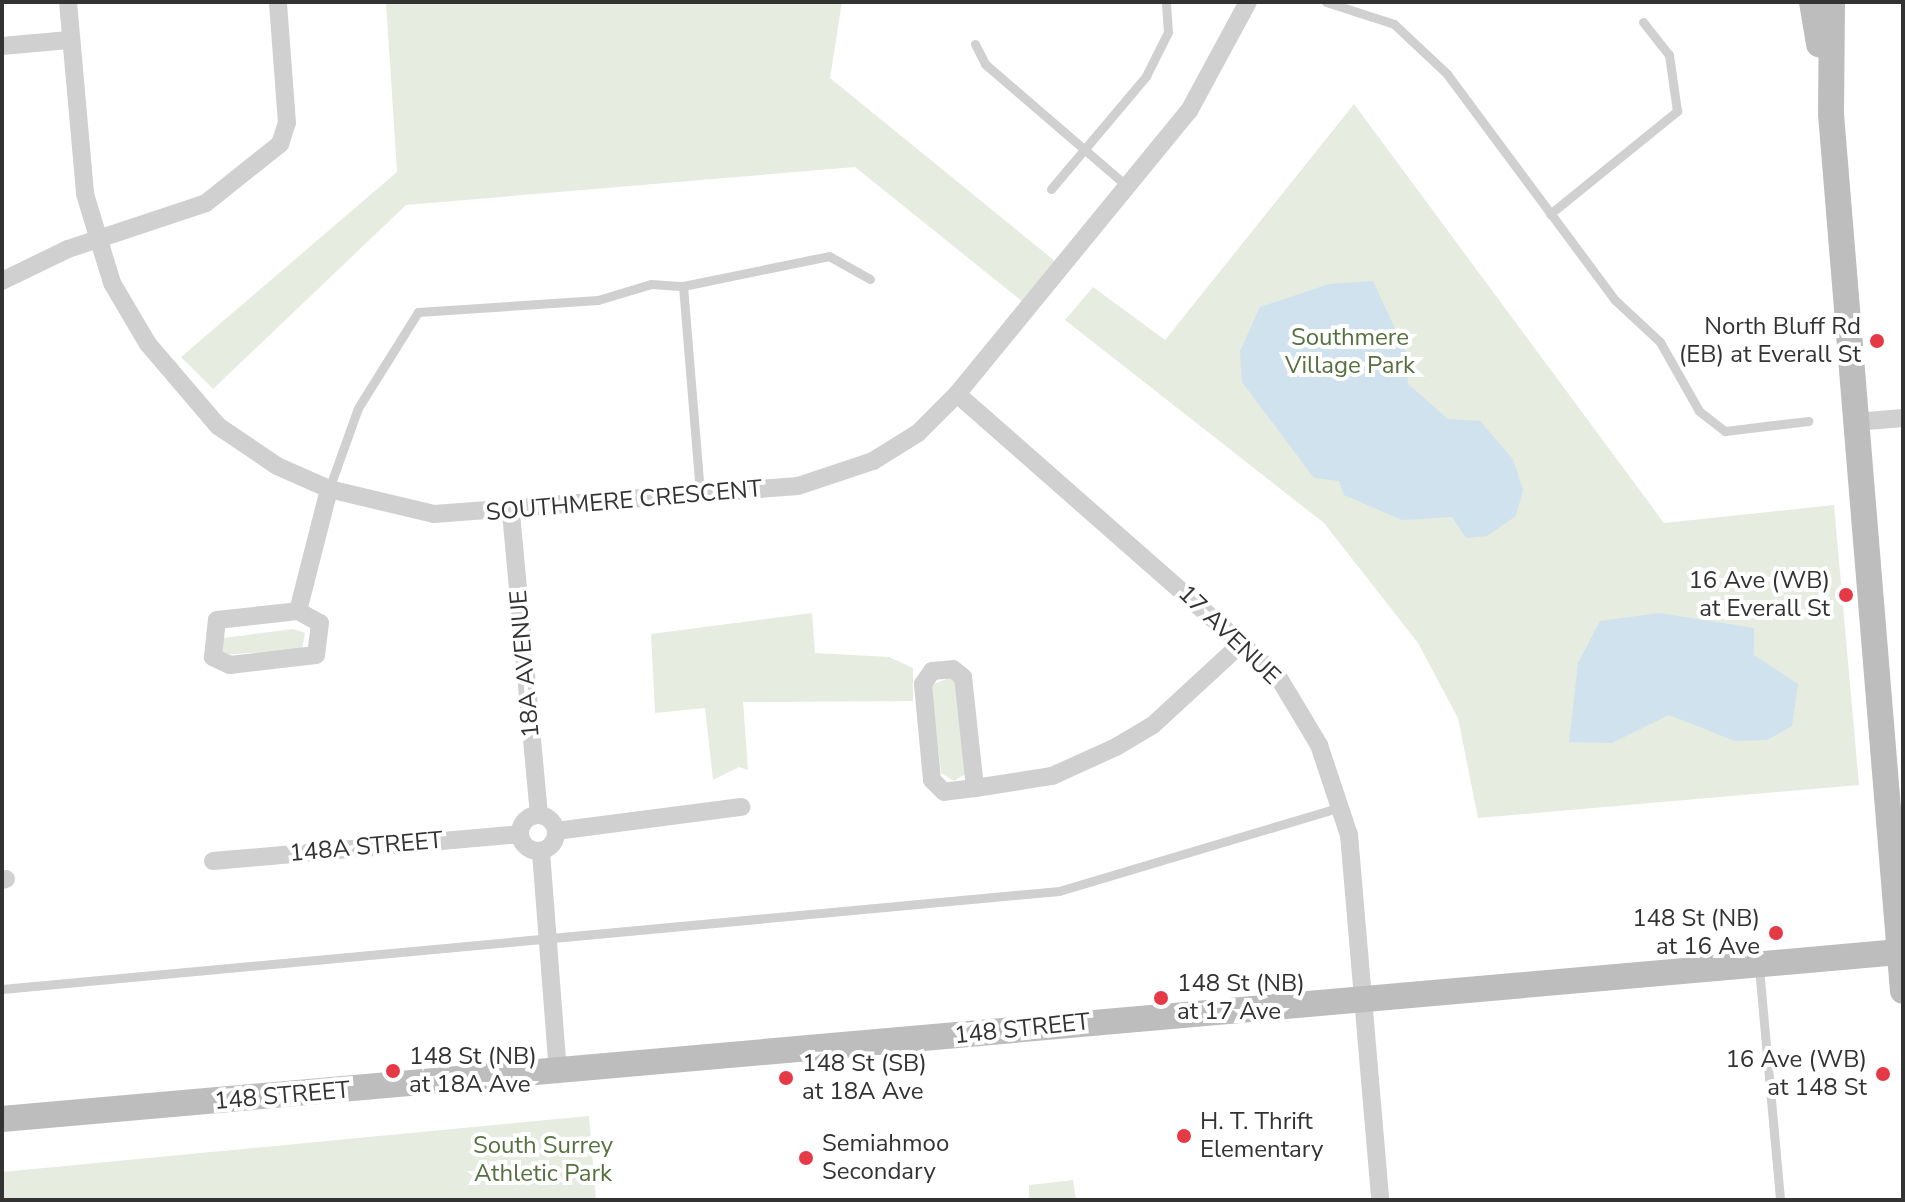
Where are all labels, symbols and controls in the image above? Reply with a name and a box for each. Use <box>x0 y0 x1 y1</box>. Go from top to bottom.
place label: North Bluff Rd (EB) at Everall St <box>1679 313 1861 369</box>
park label: Southmere Village Park <box>1285 324 1415 380</box>
marker: North Bluff Rd (EB) at Everall St <box>1868 332 1886 350</box>
street label: SOUTHMERE CRESCENT <box>485 475 763 527</box>
place label: 16 Ave (WB) at Everall St <box>1688 567 1830 623</box>
street label: 17 AVENUE <box>1172 579 1286 691</box>
marker: 16 Ave (WB) at Everall St <box>1837 586 1855 604</box>
street label: 18A AVENUE <box>504 589 546 739</box>
street label: 148A STREET <box>288 826 444 868</box>
place label: 148 St (NB) at 16 Ave <box>1632 905 1760 961</box>
marker: 148 St (NB) at 16 Ave <box>1767 924 1785 942</box>
place label: 148 St (NB) at 17 Ave <box>1177 970 1305 1026</box>
marker: 148 St (NB) at 17 Ave <box>1152 989 1170 1007</box>
street label: 148 STREET <box>953 1008 1091 1050</box>
place label: 148 St (NB) at 18A Ave <box>409 1043 537 1099</box>
place label: 16 Ave (WB) at 148 St <box>1725 1046 1867 1102</box>
place label: 148 St (SB) at 18A Ave <box>802 1050 927 1106</box>
marker: 148 St (NB) at 18A Ave <box>384 1062 402 1080</box>
marker: 16 Ave (WB) at 148 St <box>1874 1065 1892 1083</box>
marker: 148 St (SB) at 18A Ave <box>777 1069 795 1087</box>
street label: 148 STREET <box>213 1076 351 1116</box>
place label: H. T. Thrift Elementary <box>1200 1108 1323 1164</box>
marker: H. T. Thrift Elementary <box>1175 1127 1193 1145</box>
place label: Semiahmoo Secondary <box>822 1130 949 1186</box>
park label: South Surrey Athletic Park <box>473 1132 613 1188</box>
marker: Semiahmoo Secondary <box>797 1149 815 1167</box>

